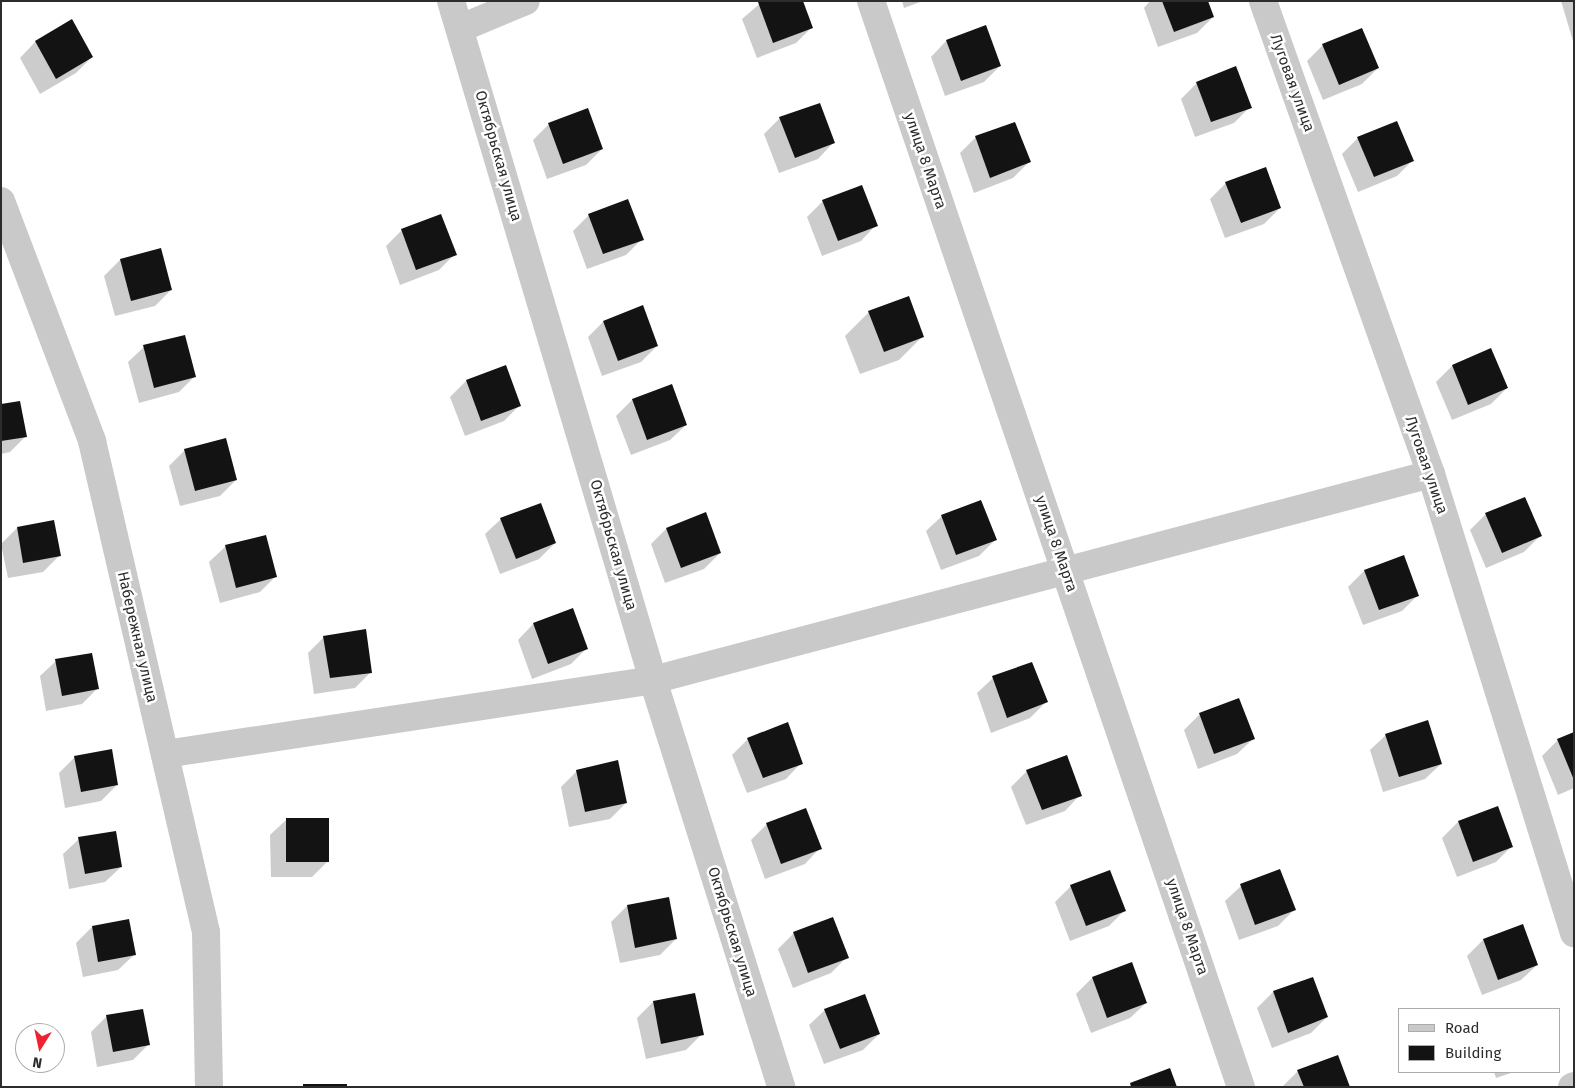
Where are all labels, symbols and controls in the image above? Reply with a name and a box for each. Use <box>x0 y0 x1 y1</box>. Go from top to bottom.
street label: Луговая улица <box>1266 32 1318 134</box>
street label: Октябрьская улица <box>471 89 525 223</box>
street label: улица 8 Марта <box>900 110 950 212</box>
street label: Луговая улица <box>1401 414 1451 516</box>
street label: Октябрьская улица <box>586 478 640 612</box>
street label: улица 8 Марта <box>1031 493 1081 595</box>
street label: Набережная улица <box>113 570 161 704</box>
street label: Октябрьская улица <box>704 865 760 999</box>
street label: улица 8 Марта <box>1162 876 1212 978</box>
legend <box>1398 1008 1560 1073</box>
text: Road <box>1445 1019 1480 1037</box>
north arrow <box>15 1023 65 1073</box>
text: Building <box>1445 1044 1501 1062</box>
text: N <box>31 1053 44 1071</box>

